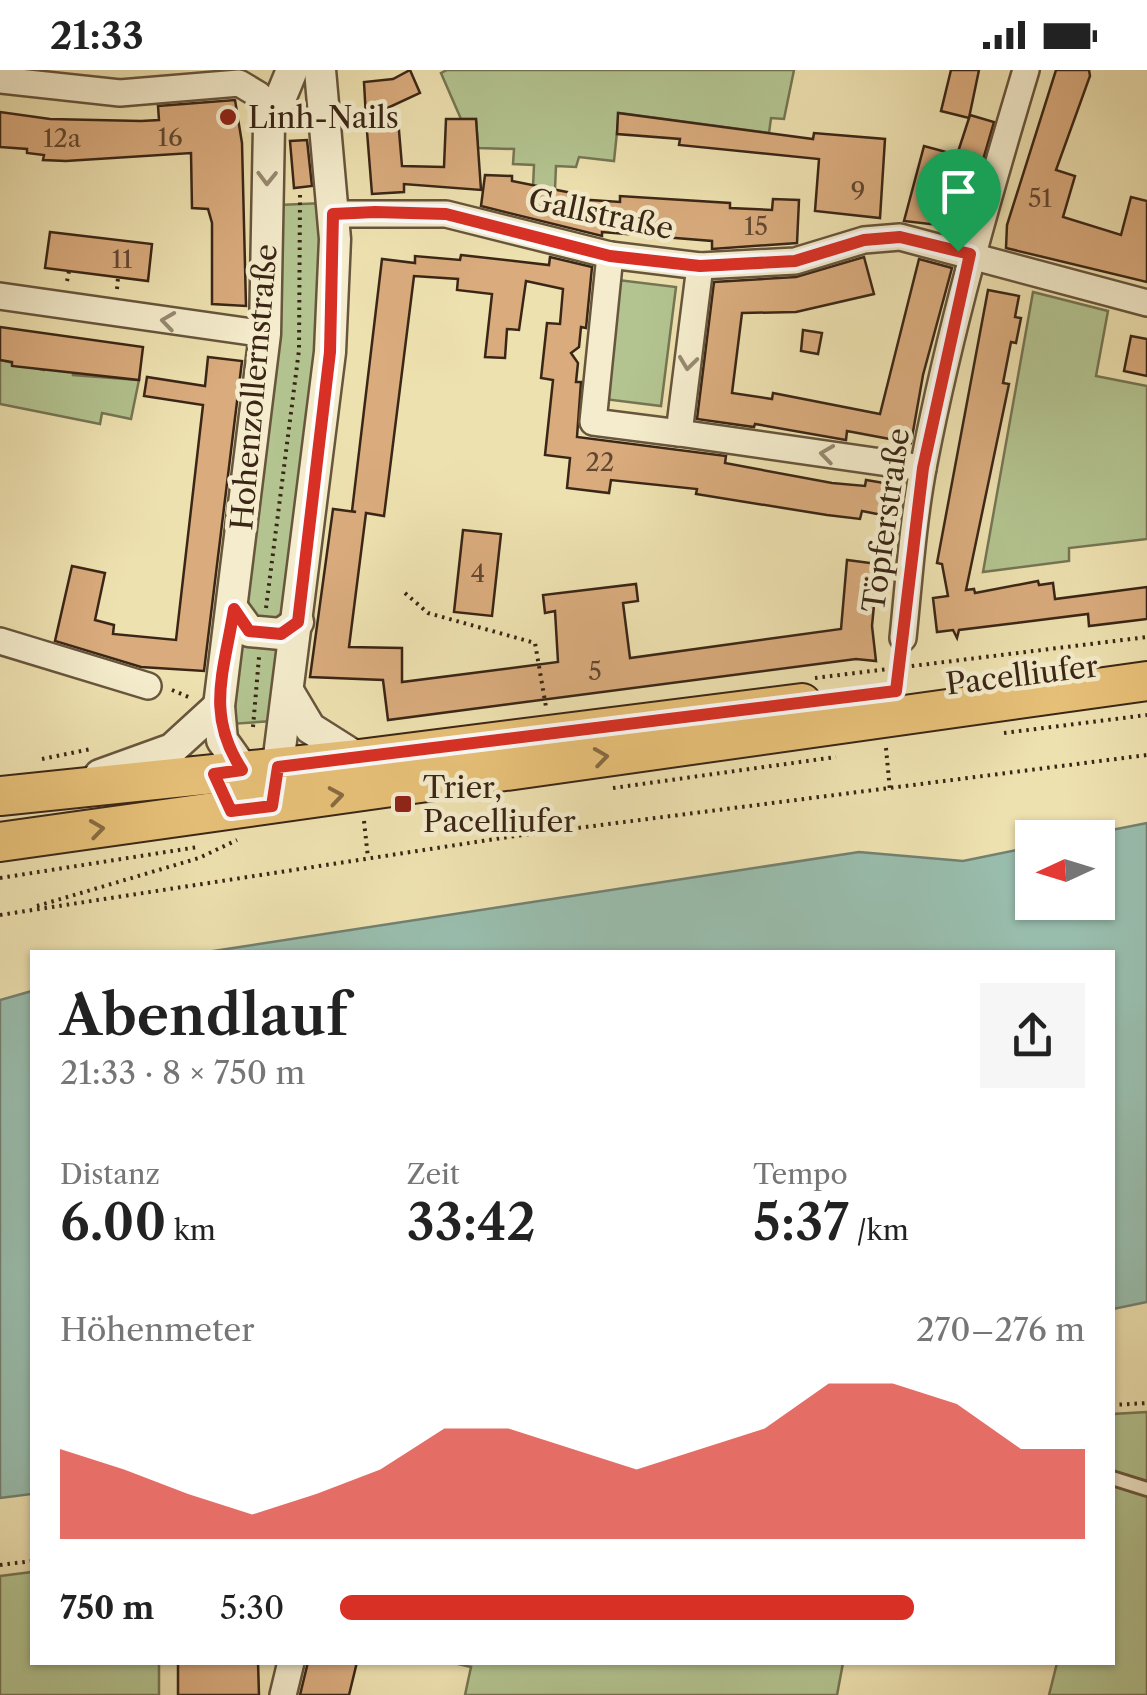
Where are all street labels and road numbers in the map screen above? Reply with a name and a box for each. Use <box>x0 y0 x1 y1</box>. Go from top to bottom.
street label: Gallstraße <box>525 181 677 247</box>
street label: Hohenzollernstraße <box>223 242 285 532</box>
street label: Töpferstraße <box>855 425 917 615</box>
street label: Pacelliufer <box>944 647 1101 703</box>

